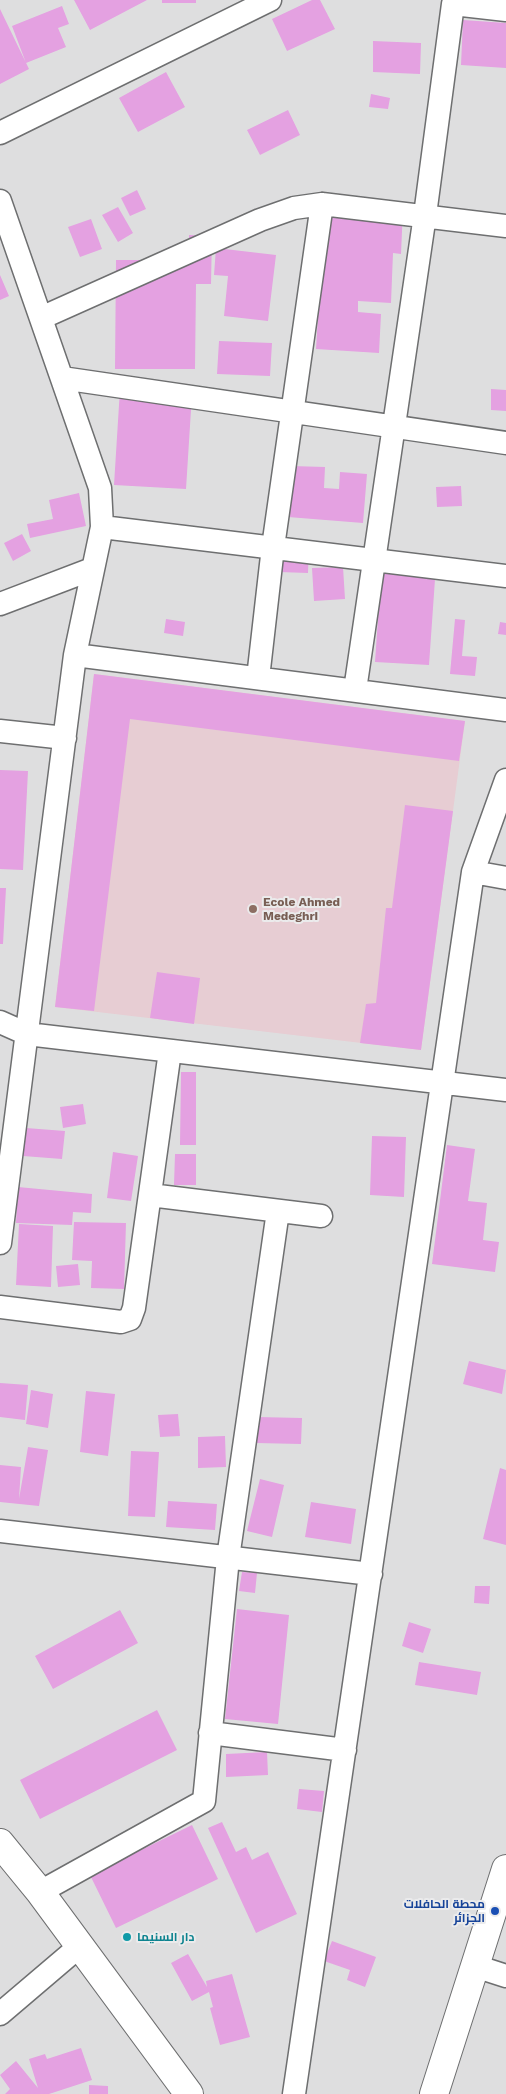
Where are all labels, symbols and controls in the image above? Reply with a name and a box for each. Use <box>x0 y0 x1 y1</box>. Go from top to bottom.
place label: Ecole Ahmed Medeghri <box>263 895 340 923</box>
marker: Ecole Ahmed Medeghri <box>247 903 259 915</box>
place label: محطة الحافلات الجزائر <box>404 1897 485 1925</box>
marker: محطة الحافلات الجزائر <box>489 1905 501 1917</box>
place label: دار السنيما <box>137 1930 194 1944</box>
marker: دار السنيما <box>121 1931 133 1943</box>

